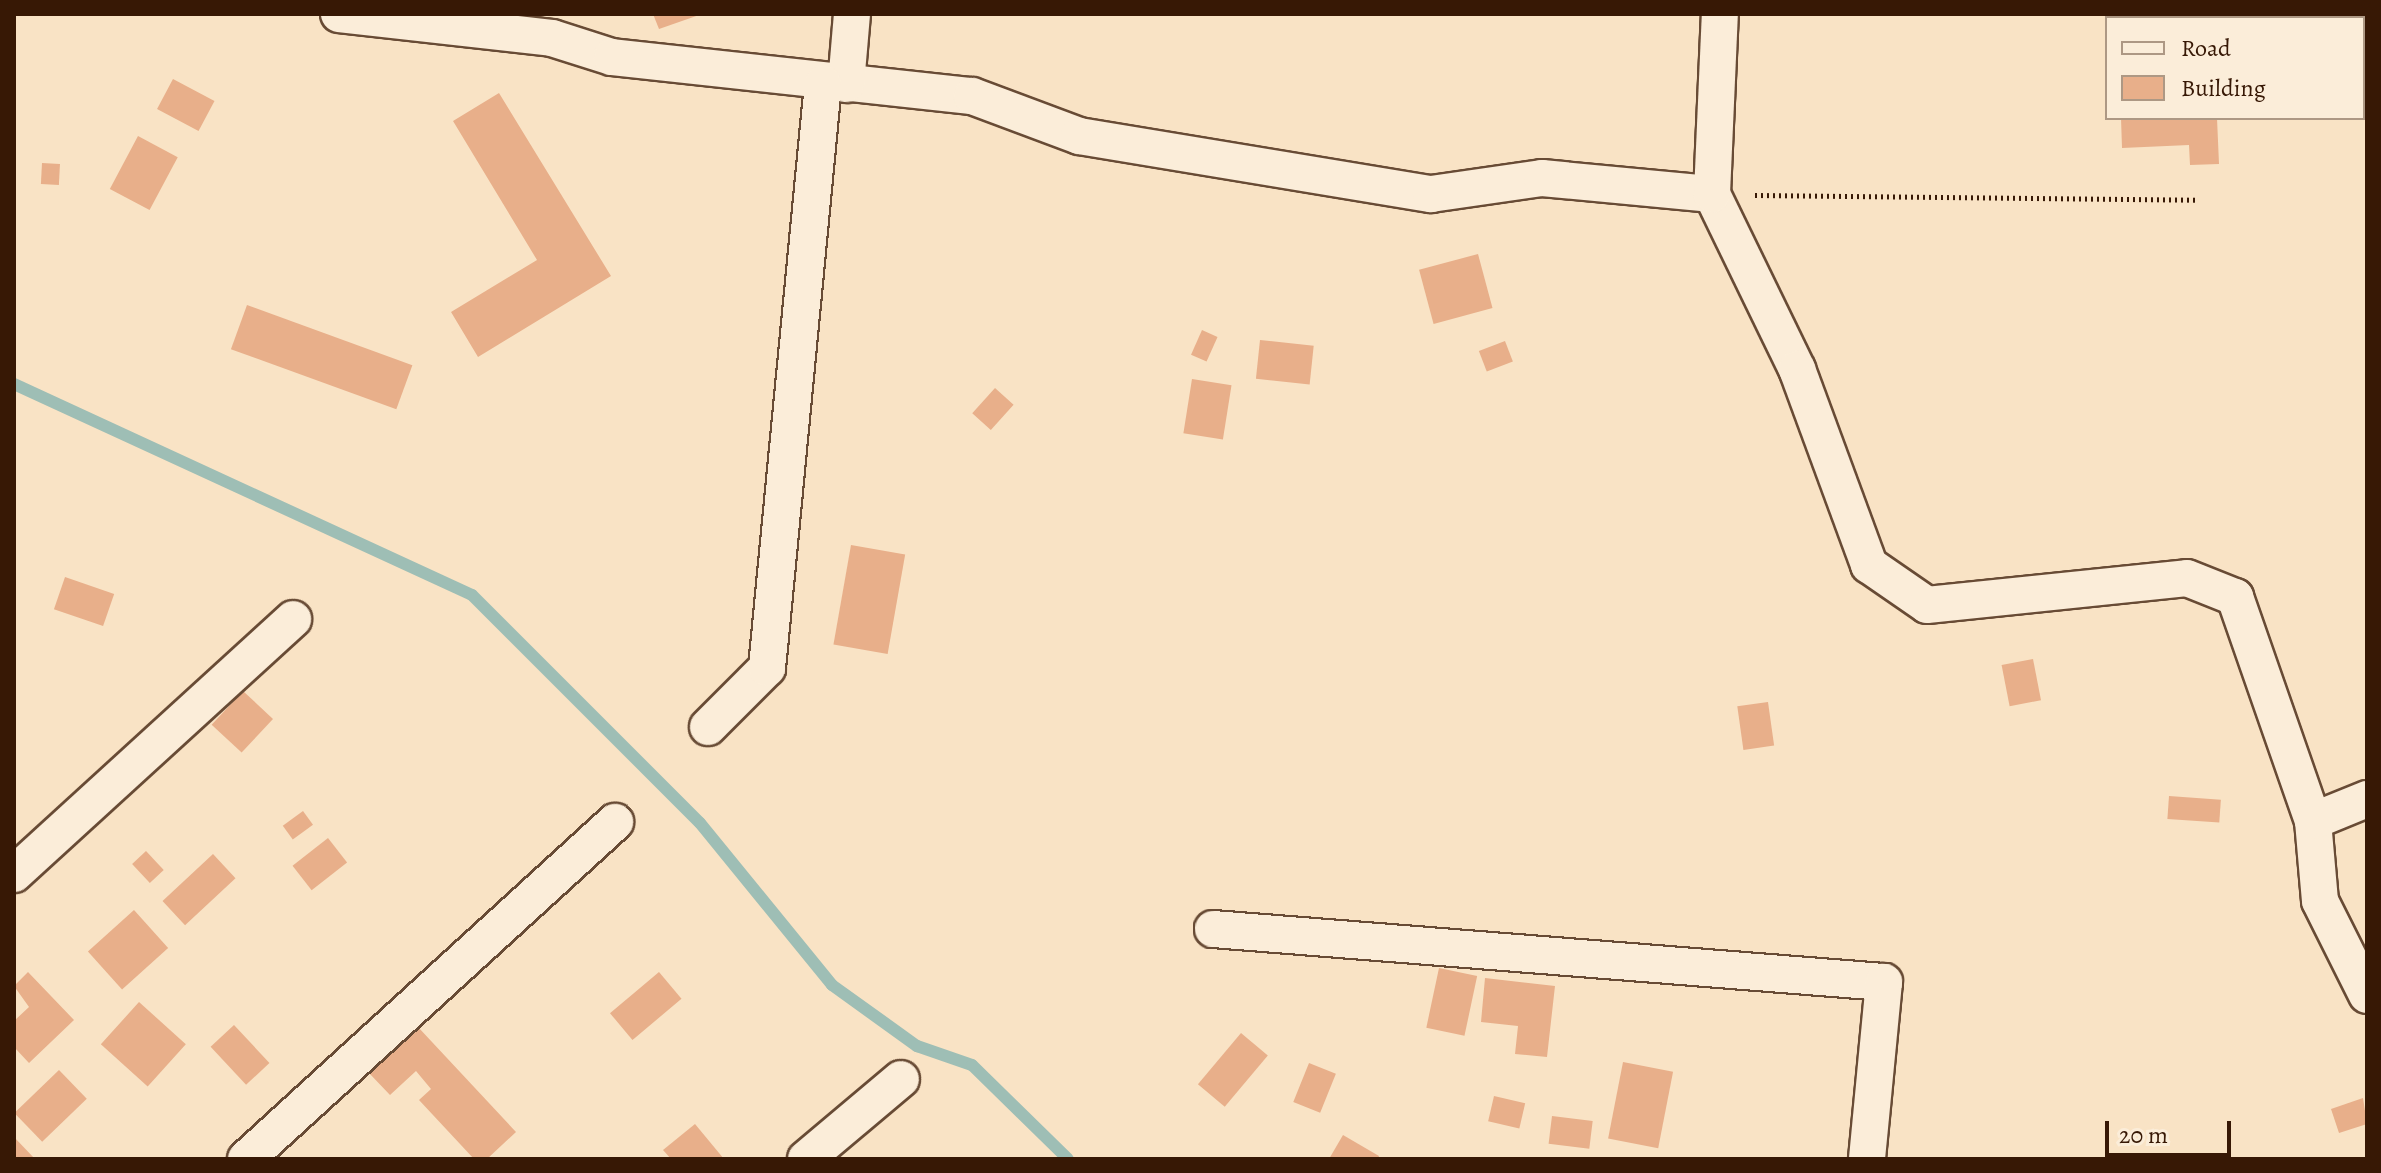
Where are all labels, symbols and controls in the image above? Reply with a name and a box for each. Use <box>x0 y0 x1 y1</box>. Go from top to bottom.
legend <box>2105 16 2365 120</box>
text: Road <box>2181 32 2231 64</box>
text: Building <box>2181 72 2266 104</box>
scale bar <box>2109 1105 2235 1155</box>
text: 20 m <box>2119 1119 2168 1151</box>

